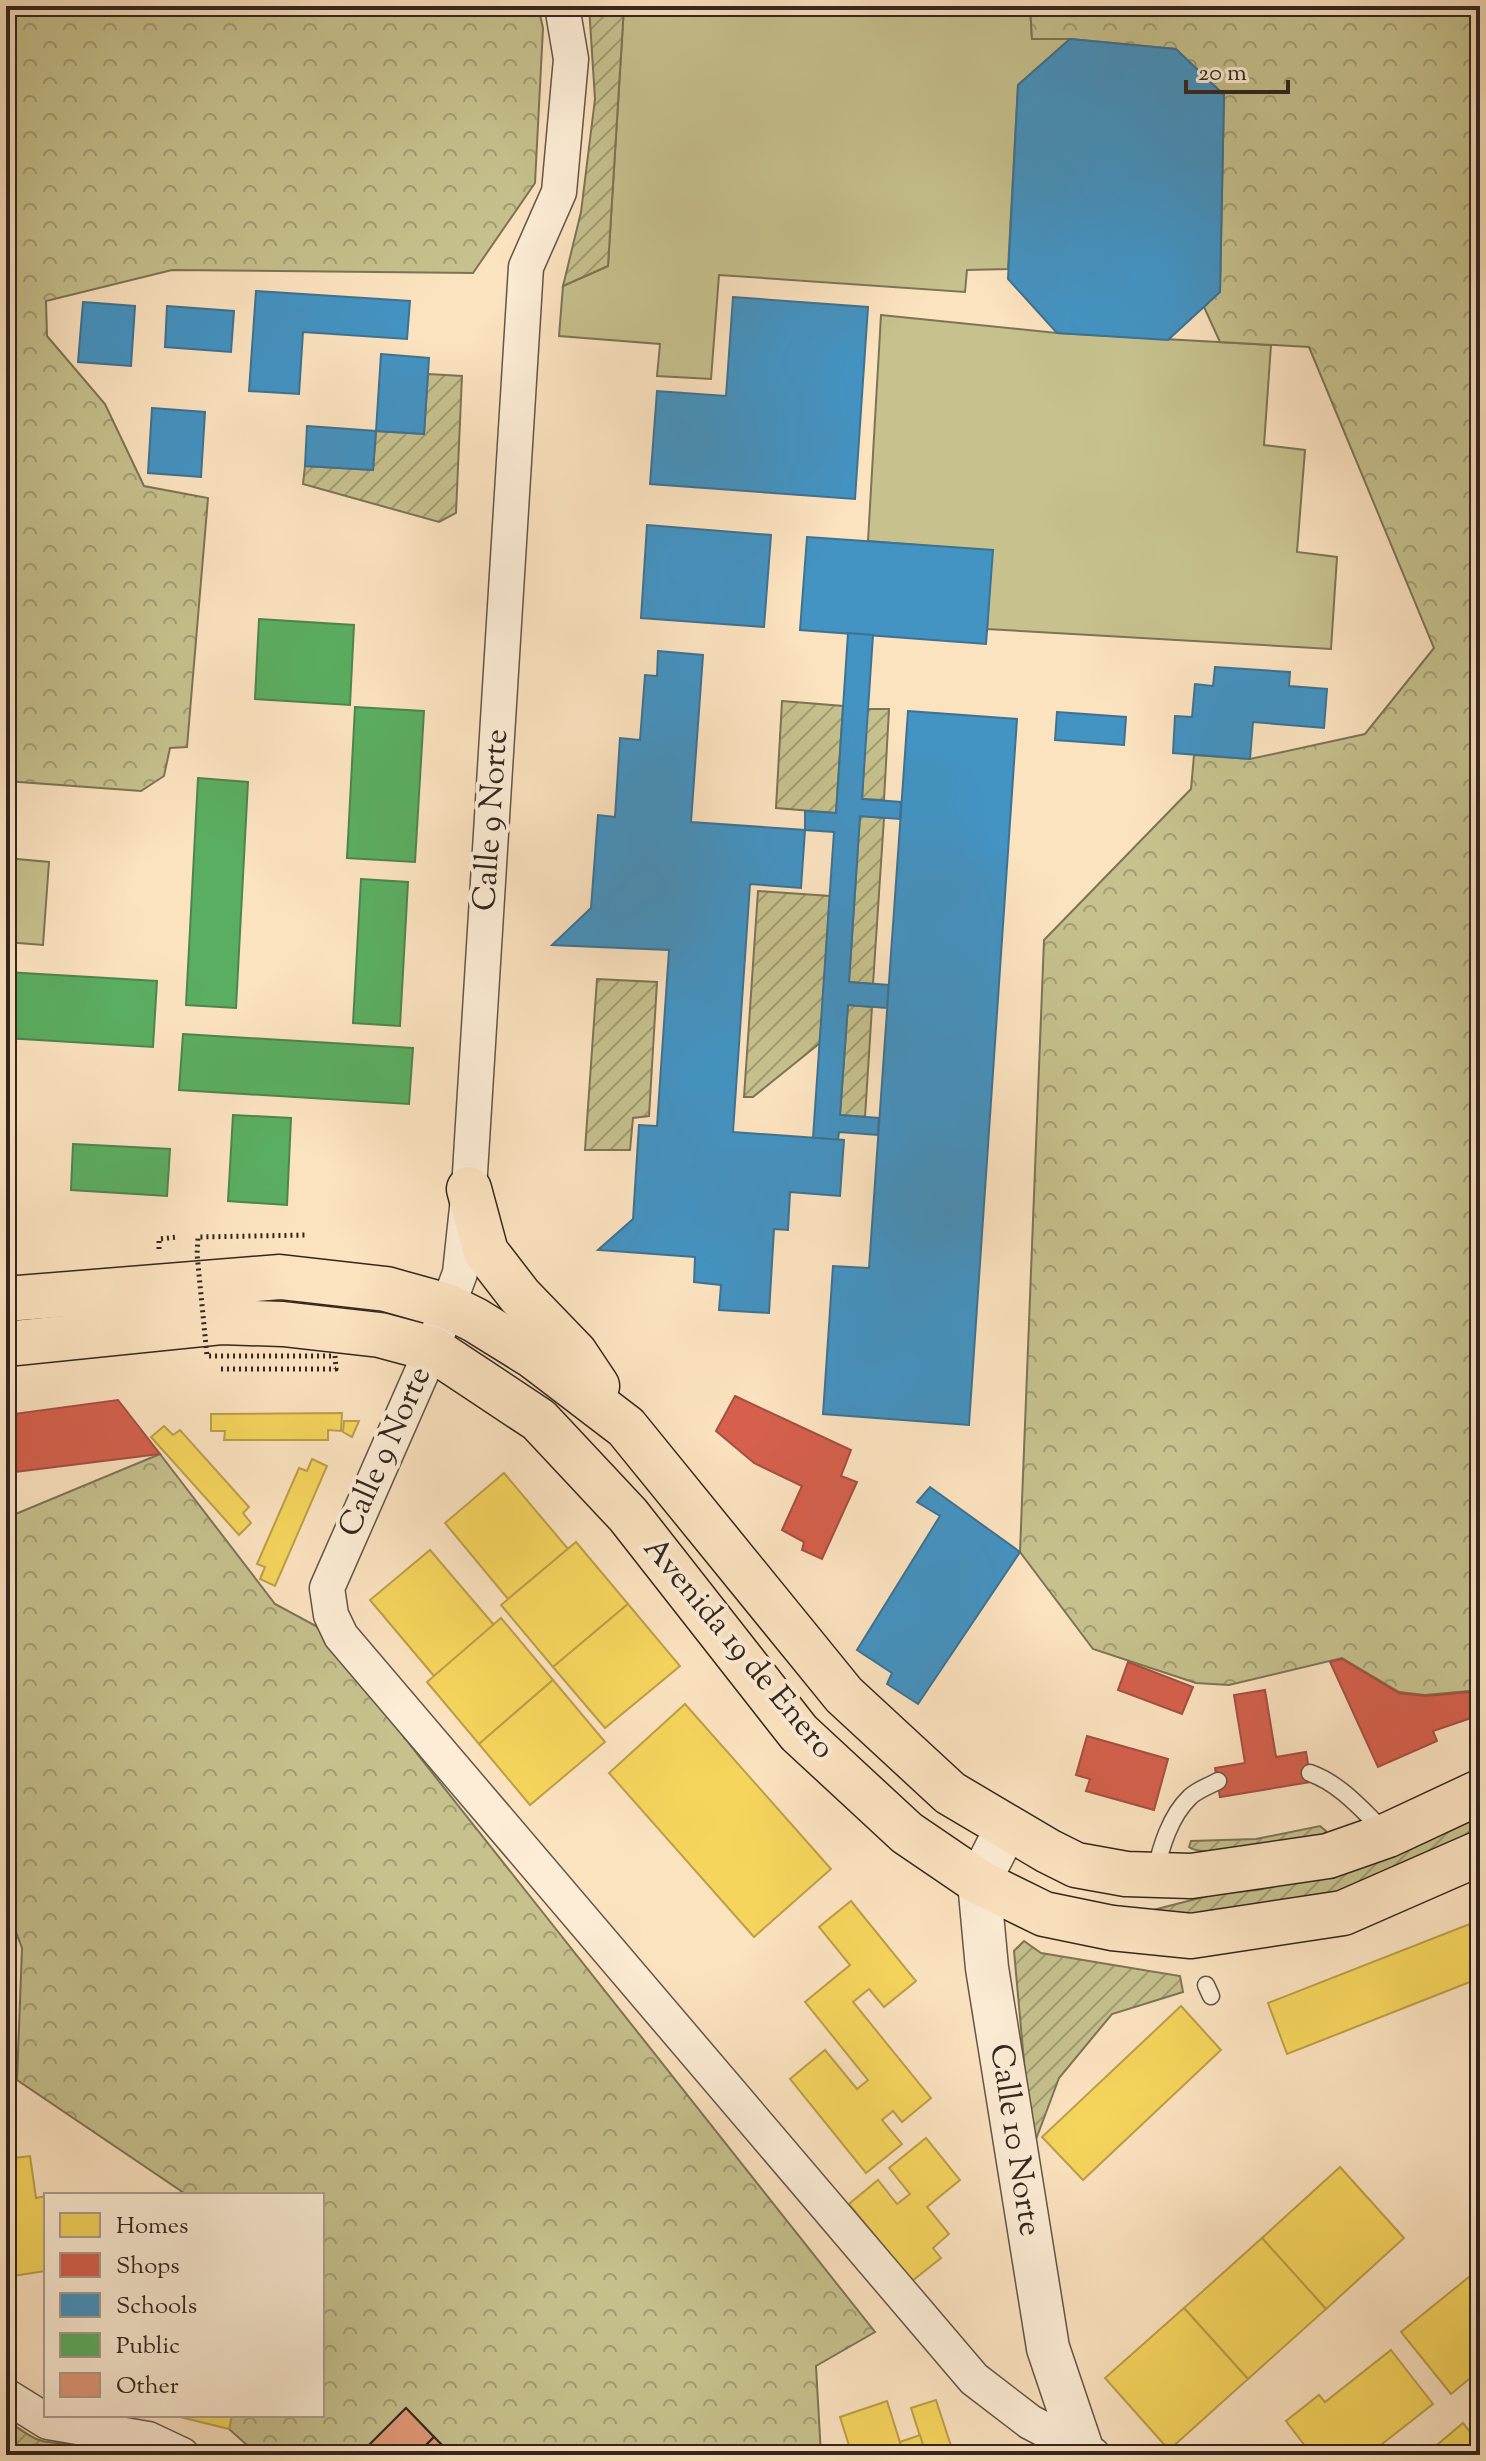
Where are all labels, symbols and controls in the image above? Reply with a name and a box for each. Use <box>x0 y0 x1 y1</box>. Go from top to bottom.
scale bar <box>1186 44 1288 94</box>
text: 20 m <box>1198 57 1247 91</box>
street label: Calle 9 Norte <box>463 728 521 912</box>
street label: Calle 9 Norte <box>328 1359 444 1545</box>
street label: Avenida 19 de Enero <box>631 1528 845 1770</box>
street label: Calle 10 Norte <box>976 2041 1052 2239</box>
legend <box>44 2193 324 2417</box>
text: Homes <box>116 2210 188 2244</box>
text: Shops <box>116 2250 180 2284</box>
text: Schools <box>116 2290 197 2324</box>
text: Public <box>116 2330 180 2364</box>
text: Other <box>116 2370 179 2404</box>

